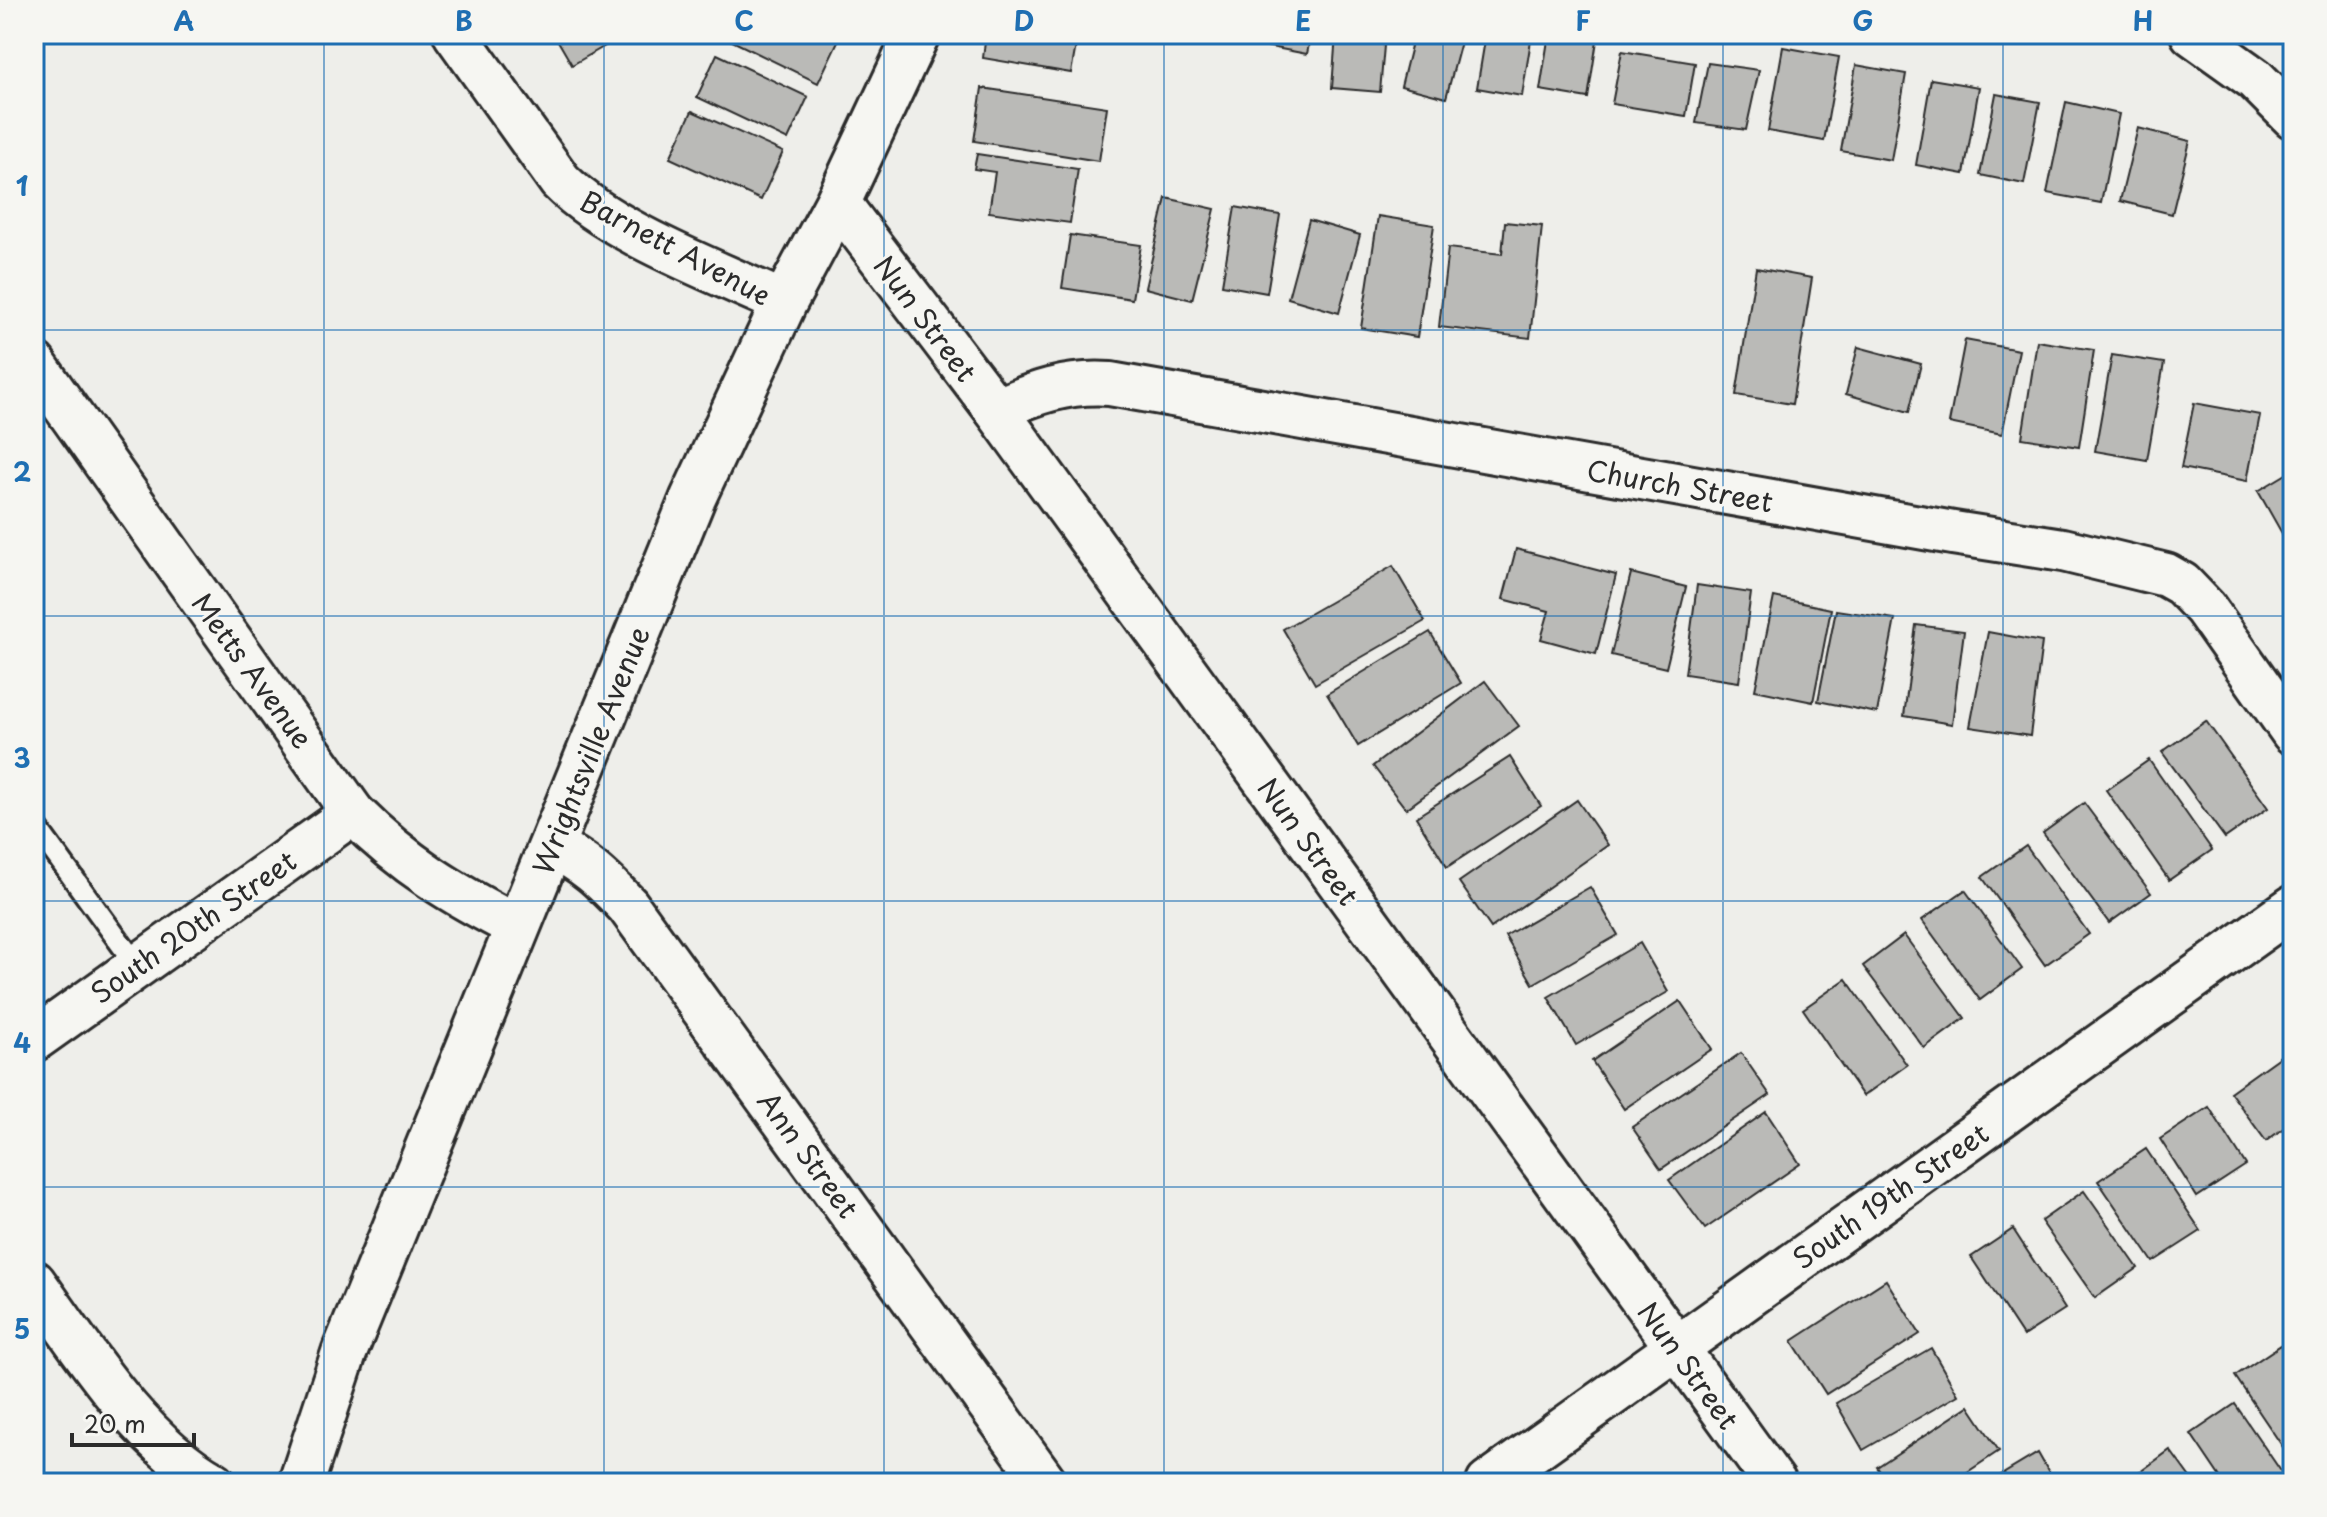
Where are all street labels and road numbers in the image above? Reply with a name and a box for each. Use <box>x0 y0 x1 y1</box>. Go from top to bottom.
street label: Barnett Avenue <box>573 179 779 315</box>
street label: Nun Street <box>864 246 988 390</box>
street label: Church Street <box>1583 447 1777 523</box>
street label: Metts Avenue <box>182 583 324 757</box>
street label: Wrightsville Avenue <box>521 619 659 881</box>
street label: Nun Street <box>1248 768 1370 914</box>
street label: South 20th Street <box>81 839 305 1013</box>
street label: Ann Street <box>748 1081 870 1227</box>
street label: South 19th Street <box>1783 1111 1997 1279</box>
street label: Nun Street <box>1628 1292 1750 1438</box>

